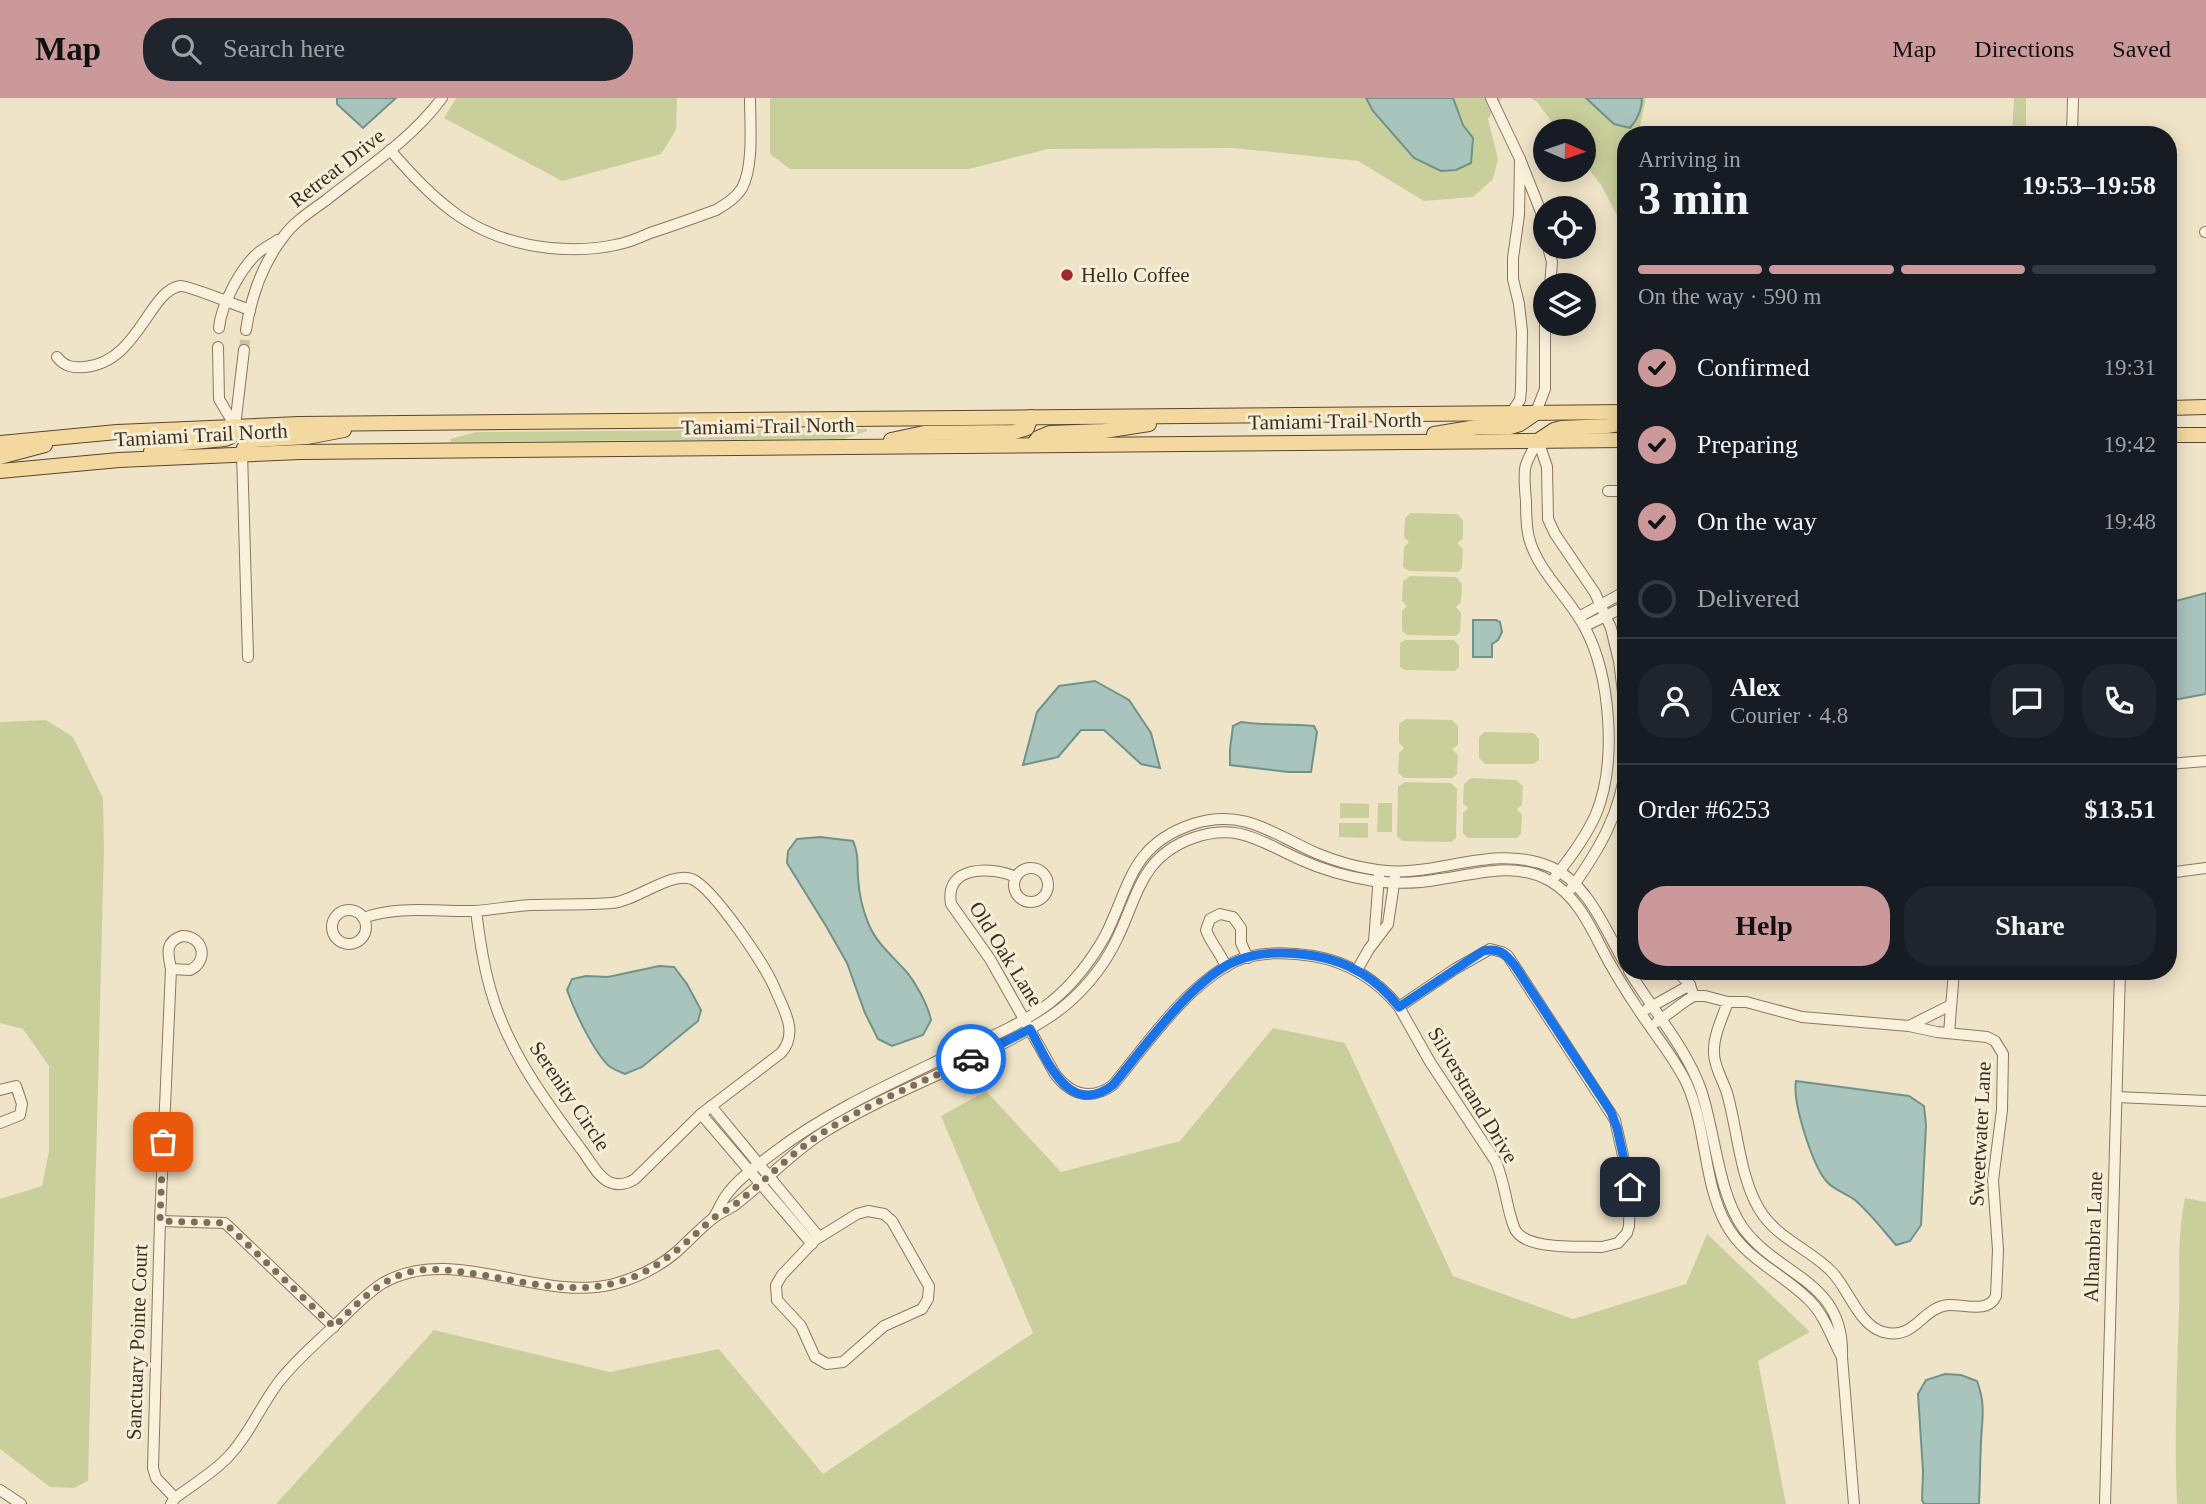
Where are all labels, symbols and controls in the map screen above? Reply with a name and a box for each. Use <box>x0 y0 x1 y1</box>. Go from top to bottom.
search box <box>143 18 633 81</box>
icon: search <box>167 30 205 68</box>
text: Map <box>35 31 101 67</box>
text: Search here <box>223 34 345 63</box>
text: Map <box>1892 36 1936 62</box>
text: Directions <box>1974 36 2074 62</box>
text: Saved <box>2112 36 2171 62</box>
north arrow <box>1533 119 1596 182</box>
map controls <box>1533 119 1596 336</box>
street label: Retreat Drive <box>285 124 389 212</box>
text: Arriving in <box>1638 147 1741 172</box>
text: 19:53–19:58 <box>2022 171 2156 200</box>
text: 3 min <box>1638 173 1749 224</box>
button: locate <box>1533 196 1596 259</box>
place label: Hello Coffee <box>1081 263 1190 287</box>
marker: Hello Coffee <box>1059 267 1075 283</box>
button: layers <box>1533 273 1596 336</box>
text: On the way · 590 m <box>1638 284 1821 309</box>
icon: check <box>1638 349 1676 387</box>
text: Confirmed <box>1697 353 1810 382</box>
text: 19:31 <box>2104 355 2156 380</box>
street label: Tamiami Trail North <box>1248 407 1422 435</box>
street label: Tamiami Trail North <box>681 412 855 440</box>
street label: Tamiami Trail North <box>114 418 289 452</box>
icon: check <box>1638 426 1676 464</box>
text: Preparing <box>1697 430 1798 459</box>
text: 19:42 <box>2104 432 2156 457</box>
icon: check <box>1638 503 1676 541</box>
text: On the way <box>1697 507 1817 536</box>
text: 19:48 <box>2104 509 2156 534</box>
text: Delivered <box>1697 584 1800 613</box>
button: person <box>1638 664 1712 738</box>
button: chat <box>1990 664 2064 738</box>
button: phone <box>2082 664 2156 738</box>
text: Alex <box>1730 673 1781 702</box>
text: Courier · 4.8 <box>1730 703 1848 728</box>
text: Order #6253 <box>1638 795 1770 824</box>
text: $13.51 <box>2085 795 2156 824</box>
button: Help <box>1638 886 1890 966</box>
button: Share <box>1904 886 2156 966</box>
street label: Old Oak Lane <box>964 897 1048 1011</box>
street label: Silverstrand Drive <box>1423 1023 1523 1167</box>
courier <box>936 1024 1006 1094</box>
street label: Serenity Circle <box>525 1037 615 1155</box>
icon: car <box>952 1040 990 1078</box>
street label: Sweetwater Lane <box>1964 1061 1996 1207</box>
pin <box>133 1112 193 1172</box>
icon: bag <box>144 1123 182 1161</box>
pin <box>1600 1157 1660 1217</box>
icon: home <box>1611 1168 1649 1206</box>
street label: Alhambra Lane <box>2079 1171 2107 1303</box>
street label: Sanctuary Pointe Court <box>122 1243 152 1440</box>

